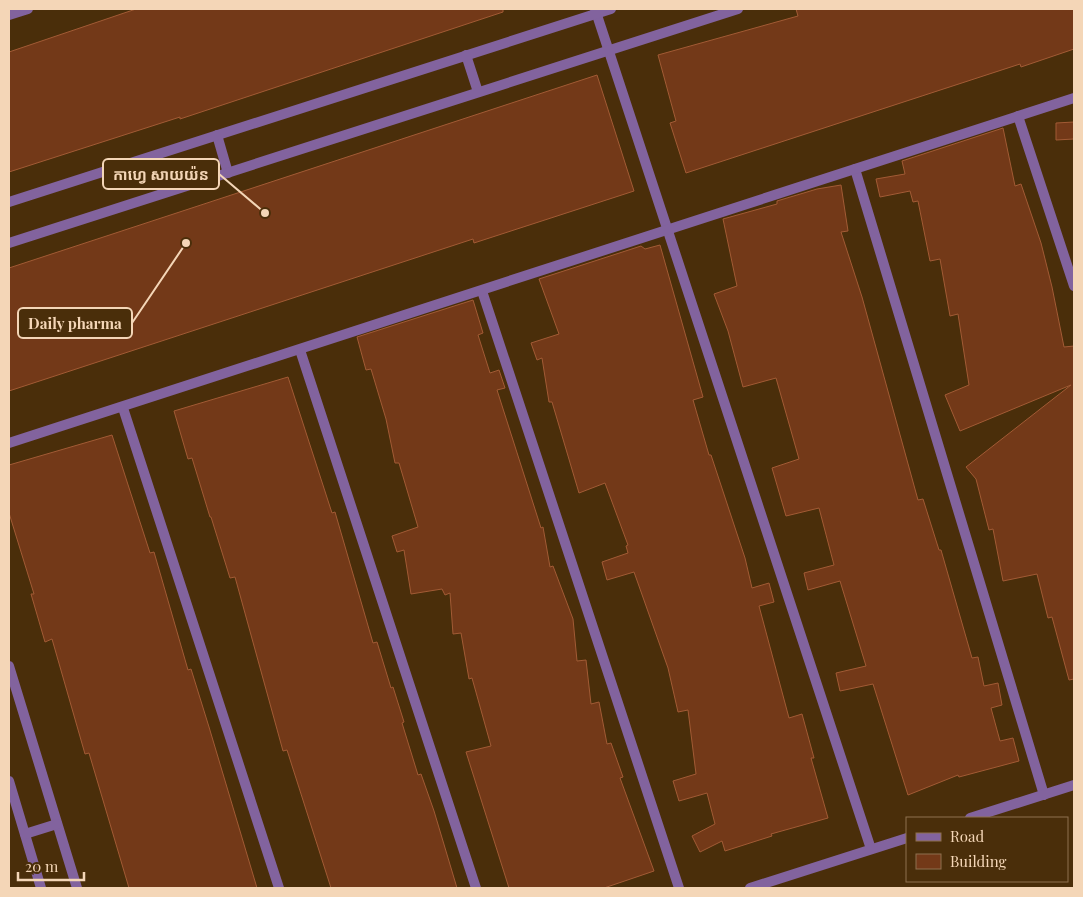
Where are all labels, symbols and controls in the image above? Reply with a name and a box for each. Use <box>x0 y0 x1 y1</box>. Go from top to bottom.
callout: កាហ្វេ សាយយ៉ន <box>103 159 219 189</box>
text: កាហ្វេ សាយយ៉ន <box>113 164 209 184</box>
callout: Daily pharma <box>18 308 132 338</box>
text: Daily pharma <box>28 313 122 333</box>
legend <box>906 817 1068 882</box>
text: Road <box>950 826 984 846</box>
scale bar <box>18 850 84 882</box>
text: Building <box>950 851 1007 871</box>
text: 20 m <box>25 856 59 876</box>

